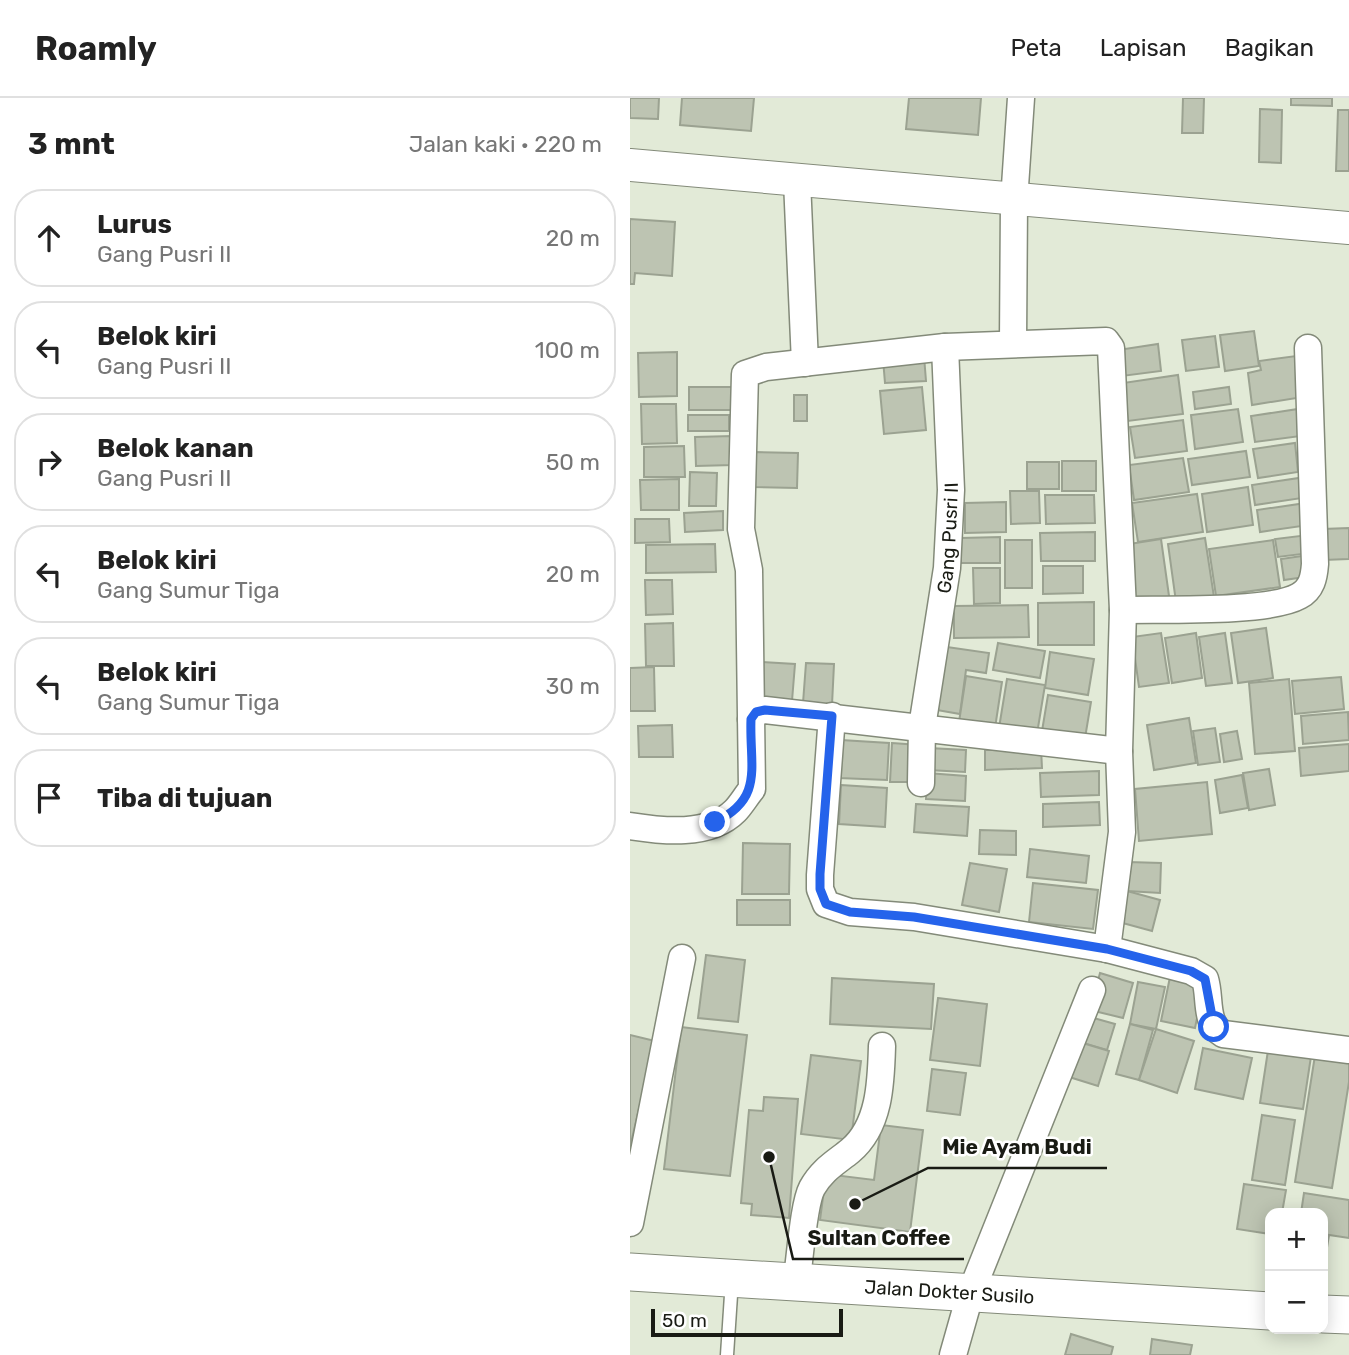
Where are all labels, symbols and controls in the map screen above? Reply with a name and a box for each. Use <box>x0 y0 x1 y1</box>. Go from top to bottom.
text: Roamly <box>35 29 157 68</box>
text: Peta <box>1010 34 1062 62</box>
text: Lapisan <box>1100 34 1187 62</box>
text: Bagikan <box>1225 34 1314 62</box>
text: 3 mnt <box>28 126 115 162</box>
text: Jalan kaki · 220 m <box>409 130 602 158</box>
text: Lurus <box>97 209 172 240</box>
icon: ahead <box>30 219 68 257</box>
text: 20 m <box>546 224 600 252</box>
text: Gang Pusri II <box>97 240 232 268</box>
text: Belok kiri <box>97 321 217 352</box>
icon: left <box>30 331 68 369</box>
text: 100 m <box>535 336 600 364</box>
text: Gang Pusri II <box>97 352 232 380</box>
text: Belok kanan <box>97 433 254 464</box>
icon: right <box>30 443 68 481</box>
text: 50 m <box>546 448 600 476</box>
text: Gang Pusri II <box>97 464 232 492</box>
street label: Gang Pusri II <box>932 482 963 595</box>
text: Belok kiri <box>97 545 217 576</box>
icon: left <box>30 555 68 593</box>
text: 20 m <box>546 560 600 588</box>
text: Gang Sumur Tiga <box>97 576 280 604</box>
text: Belok kiri <box>97 657 217 688</box>
icon: left <box>30 667 68 705</box>
text: 30 m <box>545 672 600 700</box>
text: Gang Sumur Tiga <box>97 688 280 716</box>
icon: arrive <box>30 779 68 817</box>
text: Tiba di tujuan <box>97 783 272 814</box>
route end <box>699 806 730 837</box>
route start <box>1198 1011 1229 1042</box>
callout: Mie Ayam Budi <box>928 1126 1107 1168</box>
text: Mie Ayam Budi <box>942 1134 1092 1159</box>
map controls <box>1265 1208 1328 1334</box>
button: + <box>1265 1208 1328 1271</box>
callout: Sultan Coffee <box>793 1217 964 1259</box>
text: Sultan Coffee <box>808 1225 950 1250</box>
button: − <box>1265 1271 1328 1334</box>
street label: Jalan Dokter Susilo <box>864 1275 1035 1308</box>
scale bar <box>651 1306 844 1338</box>
text: 50 m <box>662 1309 707 1332</box>

